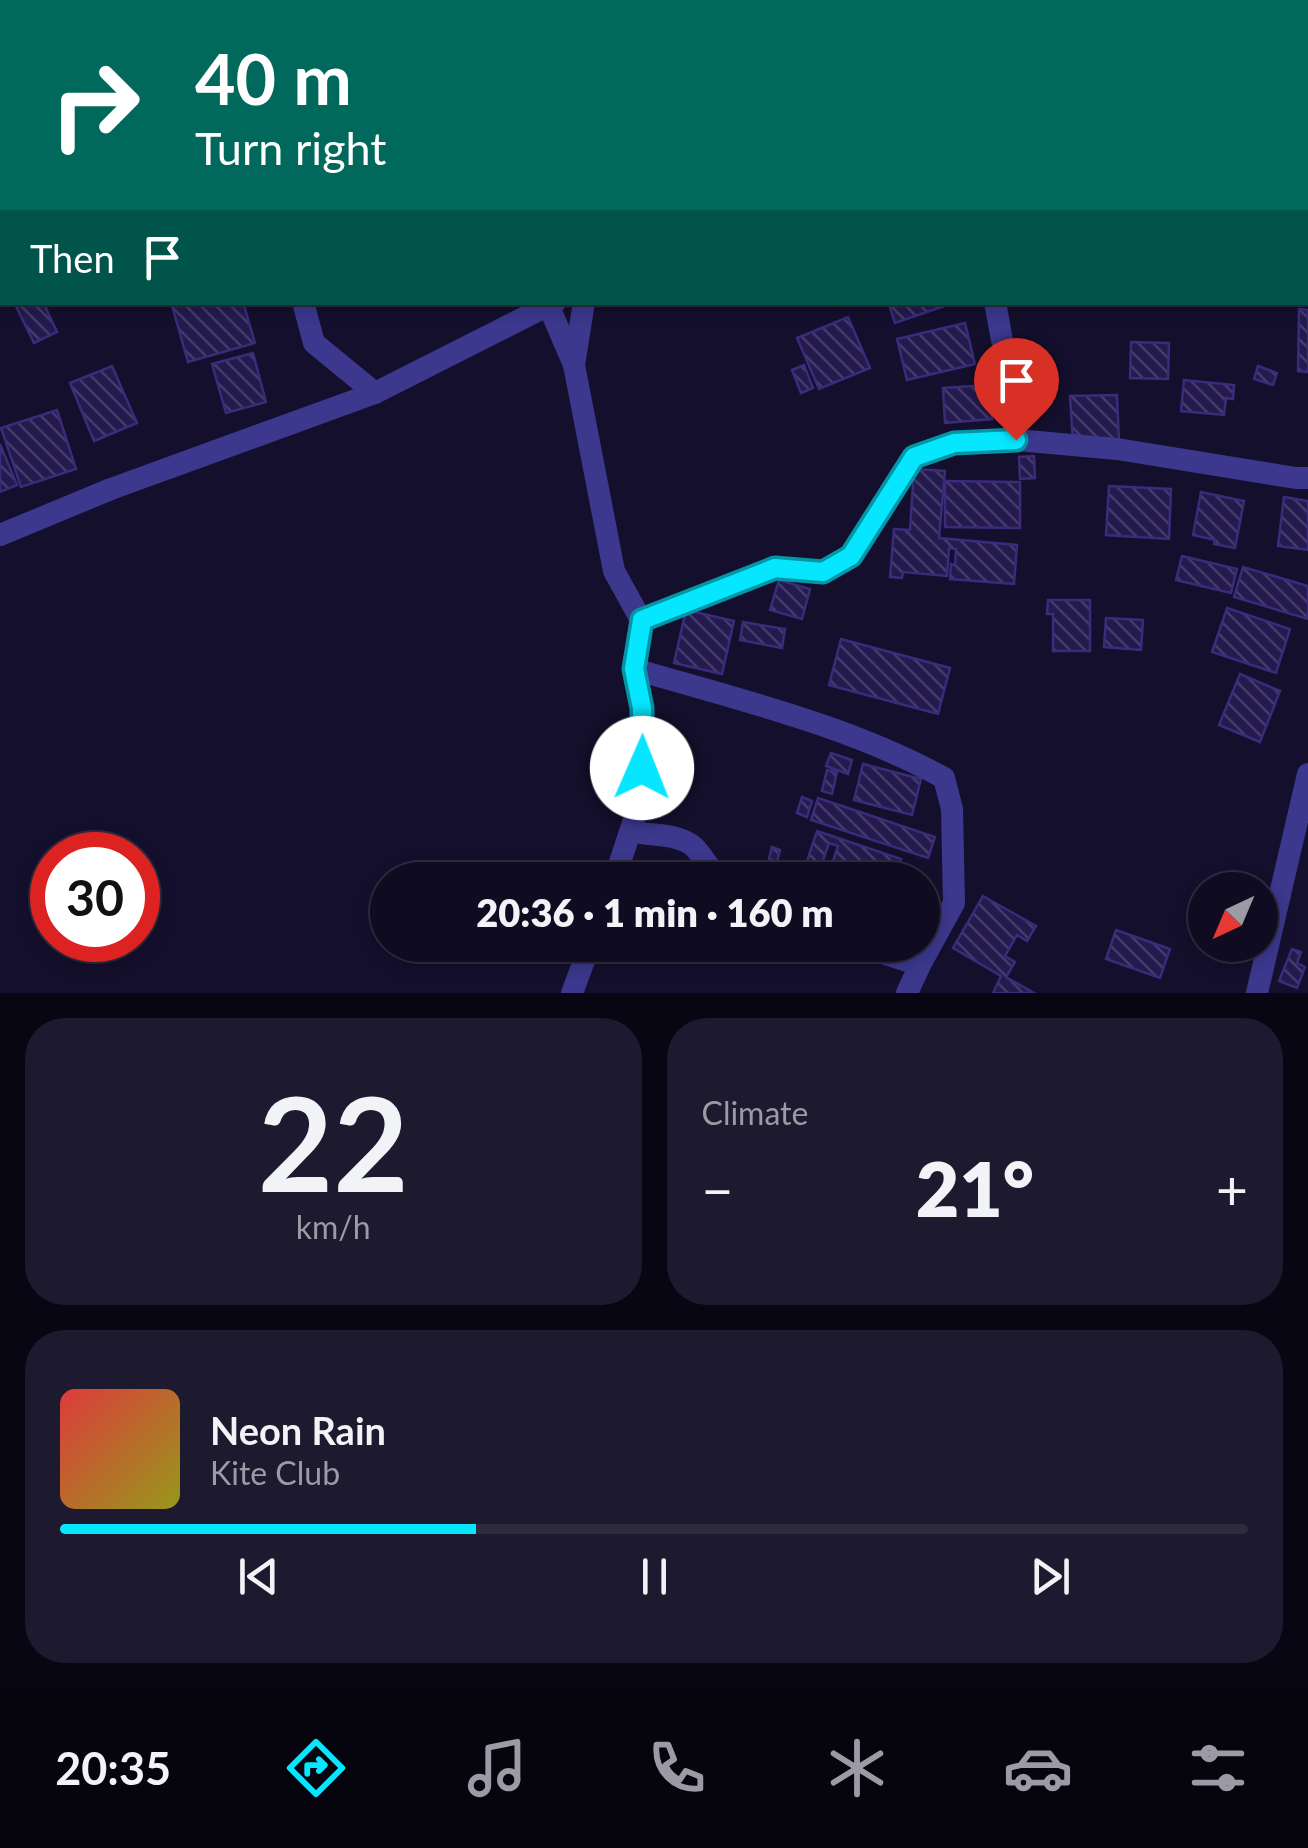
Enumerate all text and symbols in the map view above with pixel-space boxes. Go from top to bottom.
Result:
text: 40 m [195,36,352,120]
icon: right [30,40,160,170]
text: Turn right [195,121,386,175]
icon: arrive [135,230,190,285]
text: Then [30,235,115,281]
pin [974,338,1059,441]
icon: arrive [989,353,1044,408]
position arrow [590,716,694,820]
speed limit sign: 30 [30,832,160,962]
north arrow [1188,872,1278,962]
map controls [1188,872,1278,962]
text: 20:36 · 1 min · 160 m [476,889,834,935]
text: 22 [258,1064,409,1220]
text: Climate [702,1093,808,1132]
text: 21° [916,1143,1034,1233]
text: − [702,1156,733,1222]
text: + [1216,1156,1248,1222]
text: km/h [296,1207,371,1246]
text: Neon Rain [210,1407,386,1453]
text: Kite Club [210,1453,340,1492]
icon: previous [231,1549,286,1604]
icon: pause [627,1549,682,1604]
icon: next [1023,1549,1078,1604]
icon: directions [281,1733,351,1803]
icon: music [462,1733,532,1803]
icon: phone [642,1733,712,1803]
icon: climate [822,1733,892,1803]
icon: car [1003,1733,1073,1803]
icon: filters [1183,1733,1253,1803]
text: 20:35 [55,1741,171,1795]

